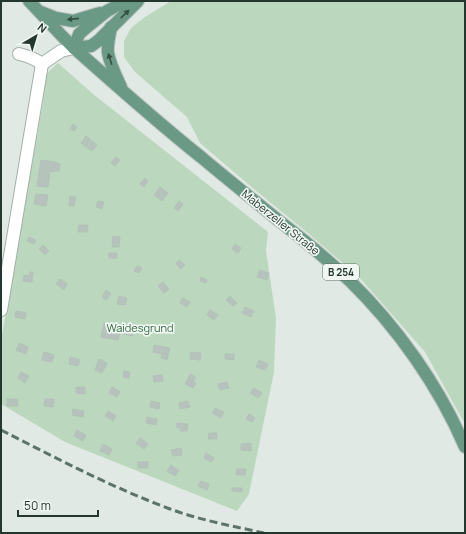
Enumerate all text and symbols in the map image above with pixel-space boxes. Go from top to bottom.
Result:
one-way arrow [120,9,130,19]
north arrow [16,16,56,56]
one-way arrow [67,16,79,23]
text: N [35,19,50,36]
one-way arrow [107,53,113,65]
street label: Maberzeller Straße [239,186,323,258]
road number: B 254 [323,264,359,280]
park label: Waidesgrund [106,320,174,335]
scale bar [18,492,98,518]
text: 50 m [24,497,51,514]

